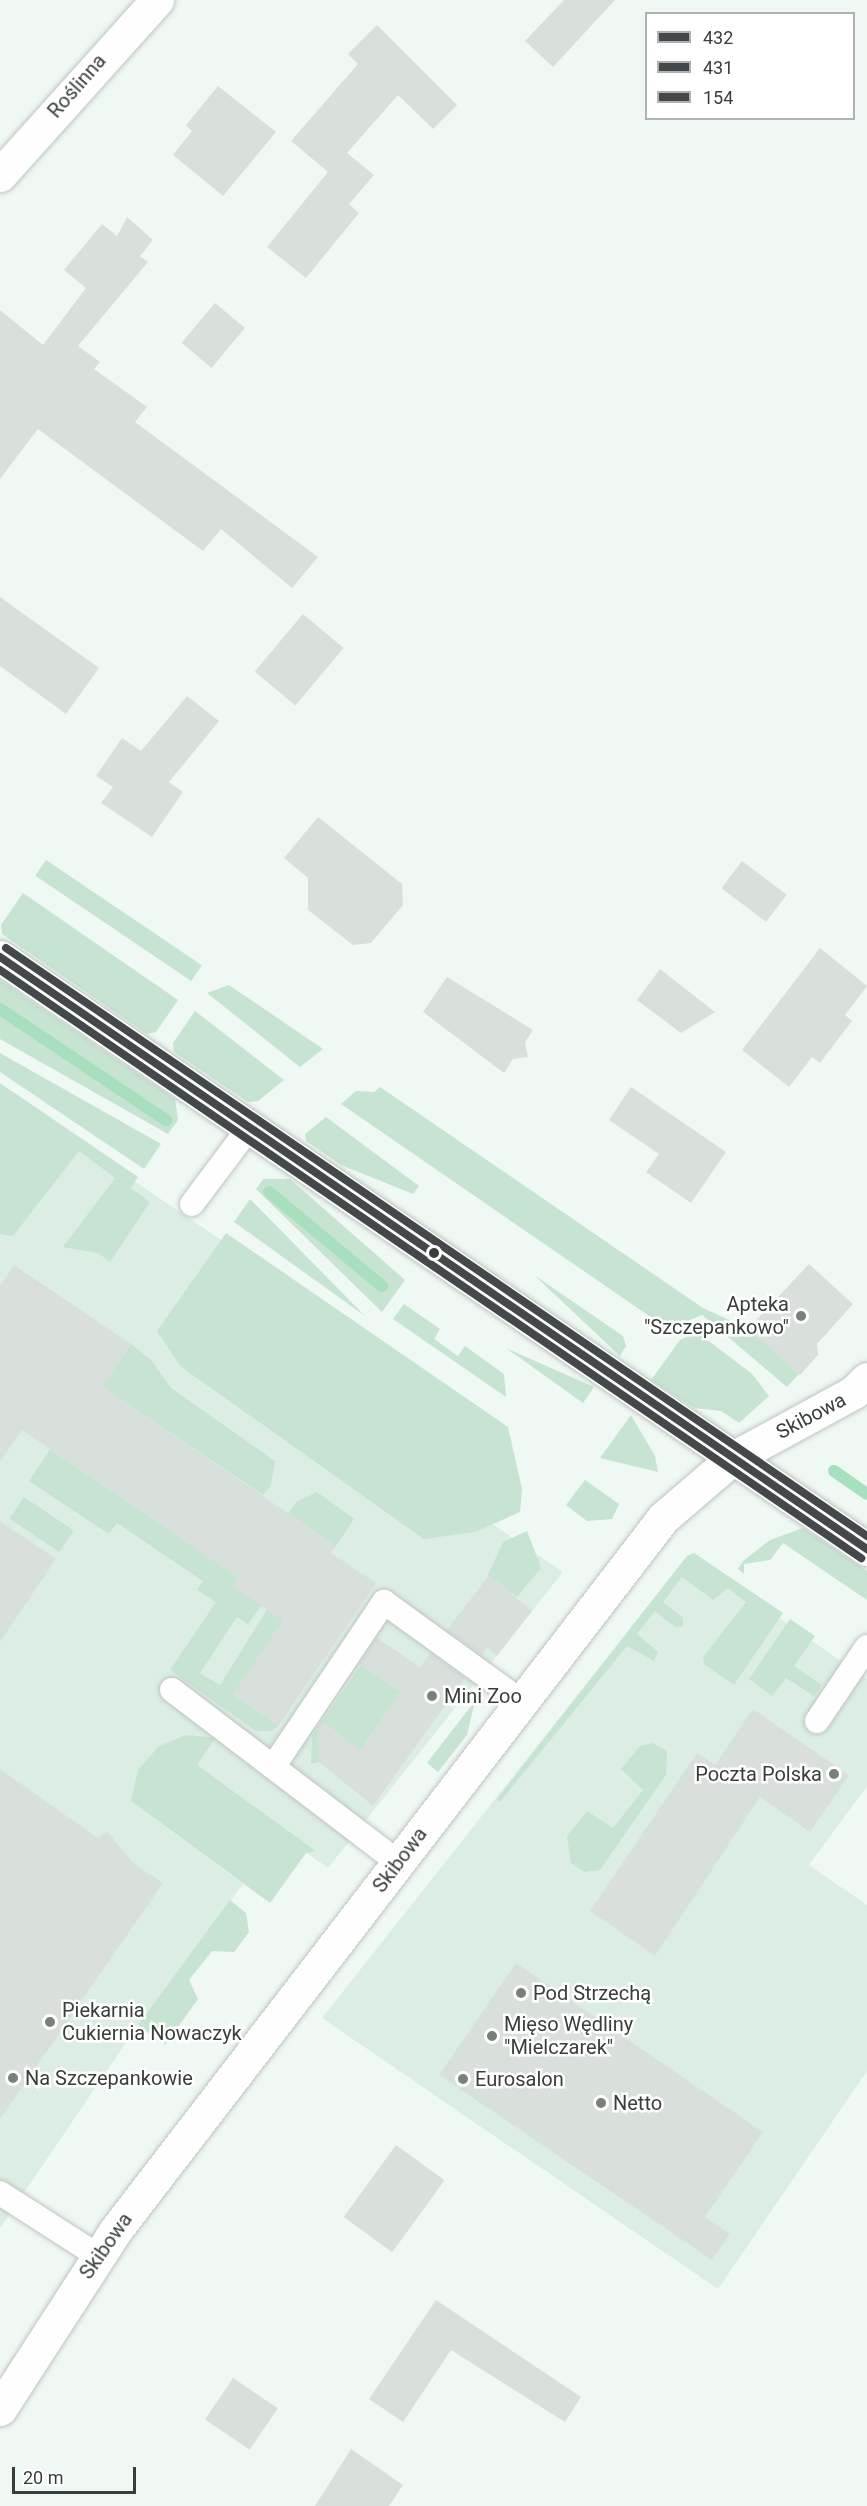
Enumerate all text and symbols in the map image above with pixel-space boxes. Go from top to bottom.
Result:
legend [645,12,855,120]
text: 432 [703,27,733,48]
street label: Roślinna [43,49,111,123]
text: 431 [703,57,733,78]
text: 154 [703,87,733,108]
unlabelled marker [428,1247,440,1259]
place label: Apteka "Szczepankowo" [644,1292,789,1339]
marker: Apteka "Szczepankowo" [794,1309,808,1323]
street label: Skibowa [772,1388,850,1444]
place label: Mini Zoo [444,1684,522,1708]
marker: Mini Zoo [425,1689,439,1703]
place label: Poczta Polska [695,1762,822,1786]
marker: Poczta Polska [827,1767,841,1781]
street label: Skibowa [368,1823,432,1897]
place label: Pod Strzechą [533,1981,651,2005]
marker: Pod Strzechą [514,1986,528,2000]
place label: Piekarnia Cukiernia Nowaczyk [62,1998,242,2045]
place label: Mięso Wędliny "Mielczarek" [504,2012,633,2059]
marker: Piekarnia Cukiernia Nowaczyk [43,2015,57,2029]
marker: Mięso Wędliny "Mielczarek" [485,2029,499,2043]
place label: Na Szczepankowie [25,2066,193,2090]
place label: Eurosalon [475,2067,564,2091]
marker: Na Szczepankowie [6,2071,20,2085]
marker: Eurosalon [456,2072,470,2086]
place label: Netto [613,2091,662,2115]
marker: Netto [594,2096,608,2110]
street label: Skibowa [75,2208,137,2284]
scale bar [15,2455,140,2493]
text: 20 m [23,2467,63,2488]

